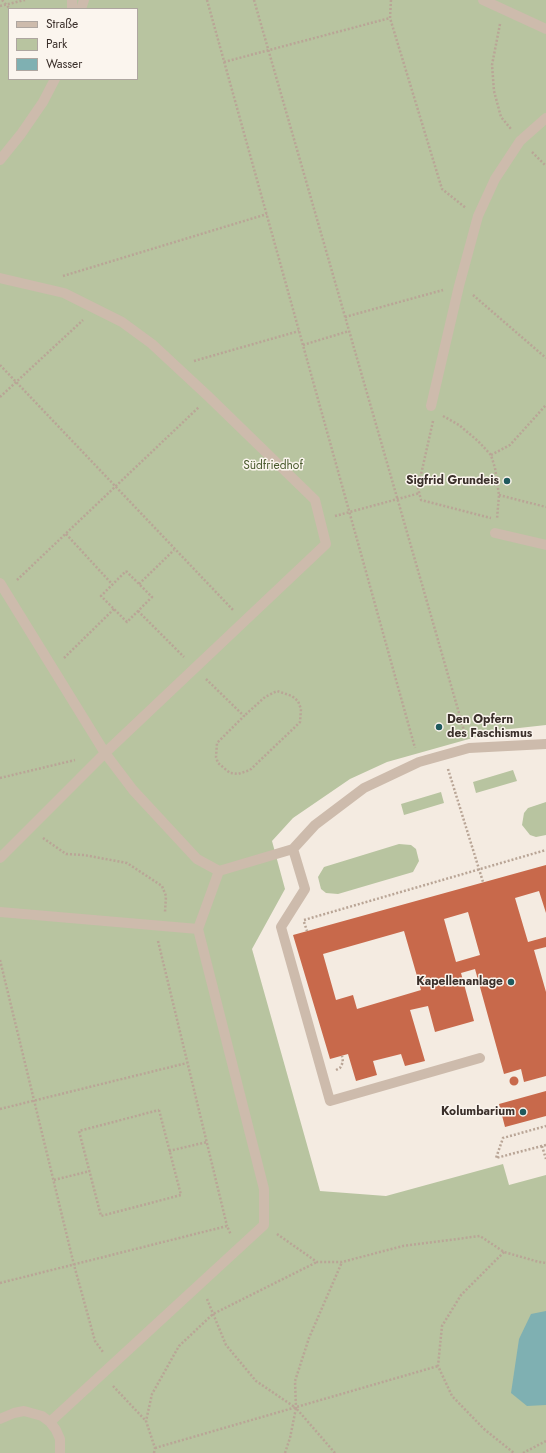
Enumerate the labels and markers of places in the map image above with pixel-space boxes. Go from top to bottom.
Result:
place label: Sigfrid Grundeis [406,474,499,488]
marker: Sigfrid Grundeis [502,476,512,486]
place label: Den Opfern des Faschismus [447,713,532,741]
marker: Den Opfern des Faschismus [434,722,444,732]
place label: Kapellenanlage [416,975,503,989]
marker: Kapellenanlage [506,977,516,987]
place label: Kolumbarium [441,1105,515,1119]
marker: Kolumbarium [518,1107,528,1117]

